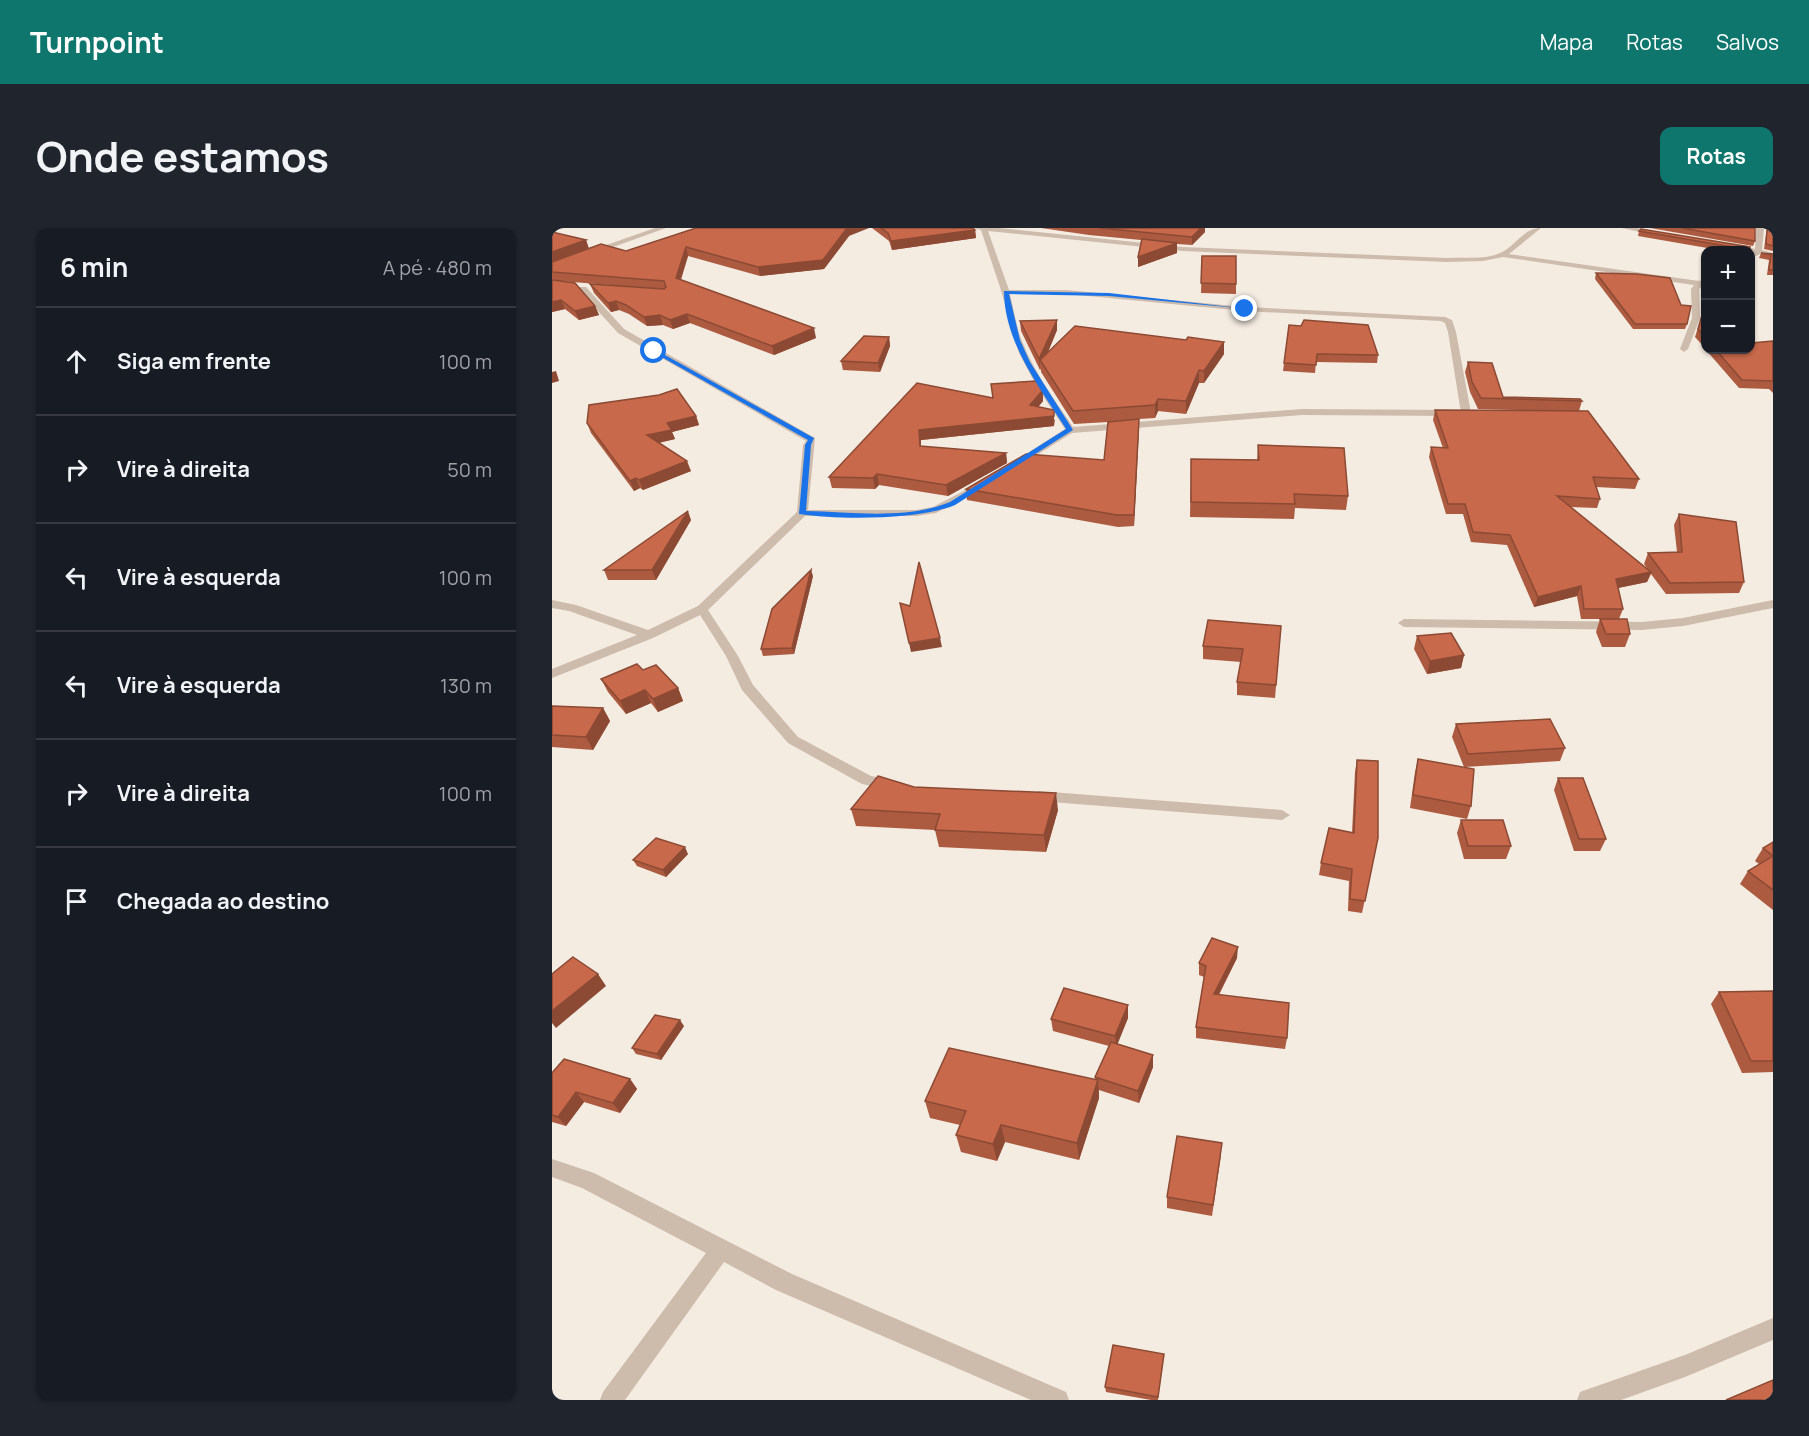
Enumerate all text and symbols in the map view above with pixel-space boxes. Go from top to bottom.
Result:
text: Turnpoint [30,23,164,61]
text: Mapa [1540,28,1593,56]
text: Rotas [1626,28,1683,56]
text: Salvos [1716,28,1779,56]
text: Onde estamos [36,127,329,185]
button: Rotas [1660,127,1773,185]
map controls [1701,246,1755,354]
button: + [1701,246,1755,300]
text: 6 min [60,249,128,285]
text: A pé · 480 m [383,254,492,281]
route end [1231,295,1257,321]
button: − [1701,300,1755,354]
route start [640,337,666,363]
icon: ahead [60,345,93,378]
text: Siga em frente [117,346,271,376]
text: 100 m [439,348,492,375]
icon: right [60,453,93,486]
text: Vire à direita [117,454,250,484]
text: 50 m [447,456,492,483]
icon: left [60,561,93,594]
text: Vire à esquerda [117,562,281,592]
text: 100 m [439,564,492,591]
icon: left [60,669,93,702]
text: Vire à esquerda [117,670,281,700]
text: 130 m [440,672,492,699]
icon: right [60,777,93,810]
text: Vire à direita [117,778,250,808]
text: 100 m [439,780,492,807]
icon: arrive [60,885,93,918]
text: Chegada ao destino [117,886,329,916]

